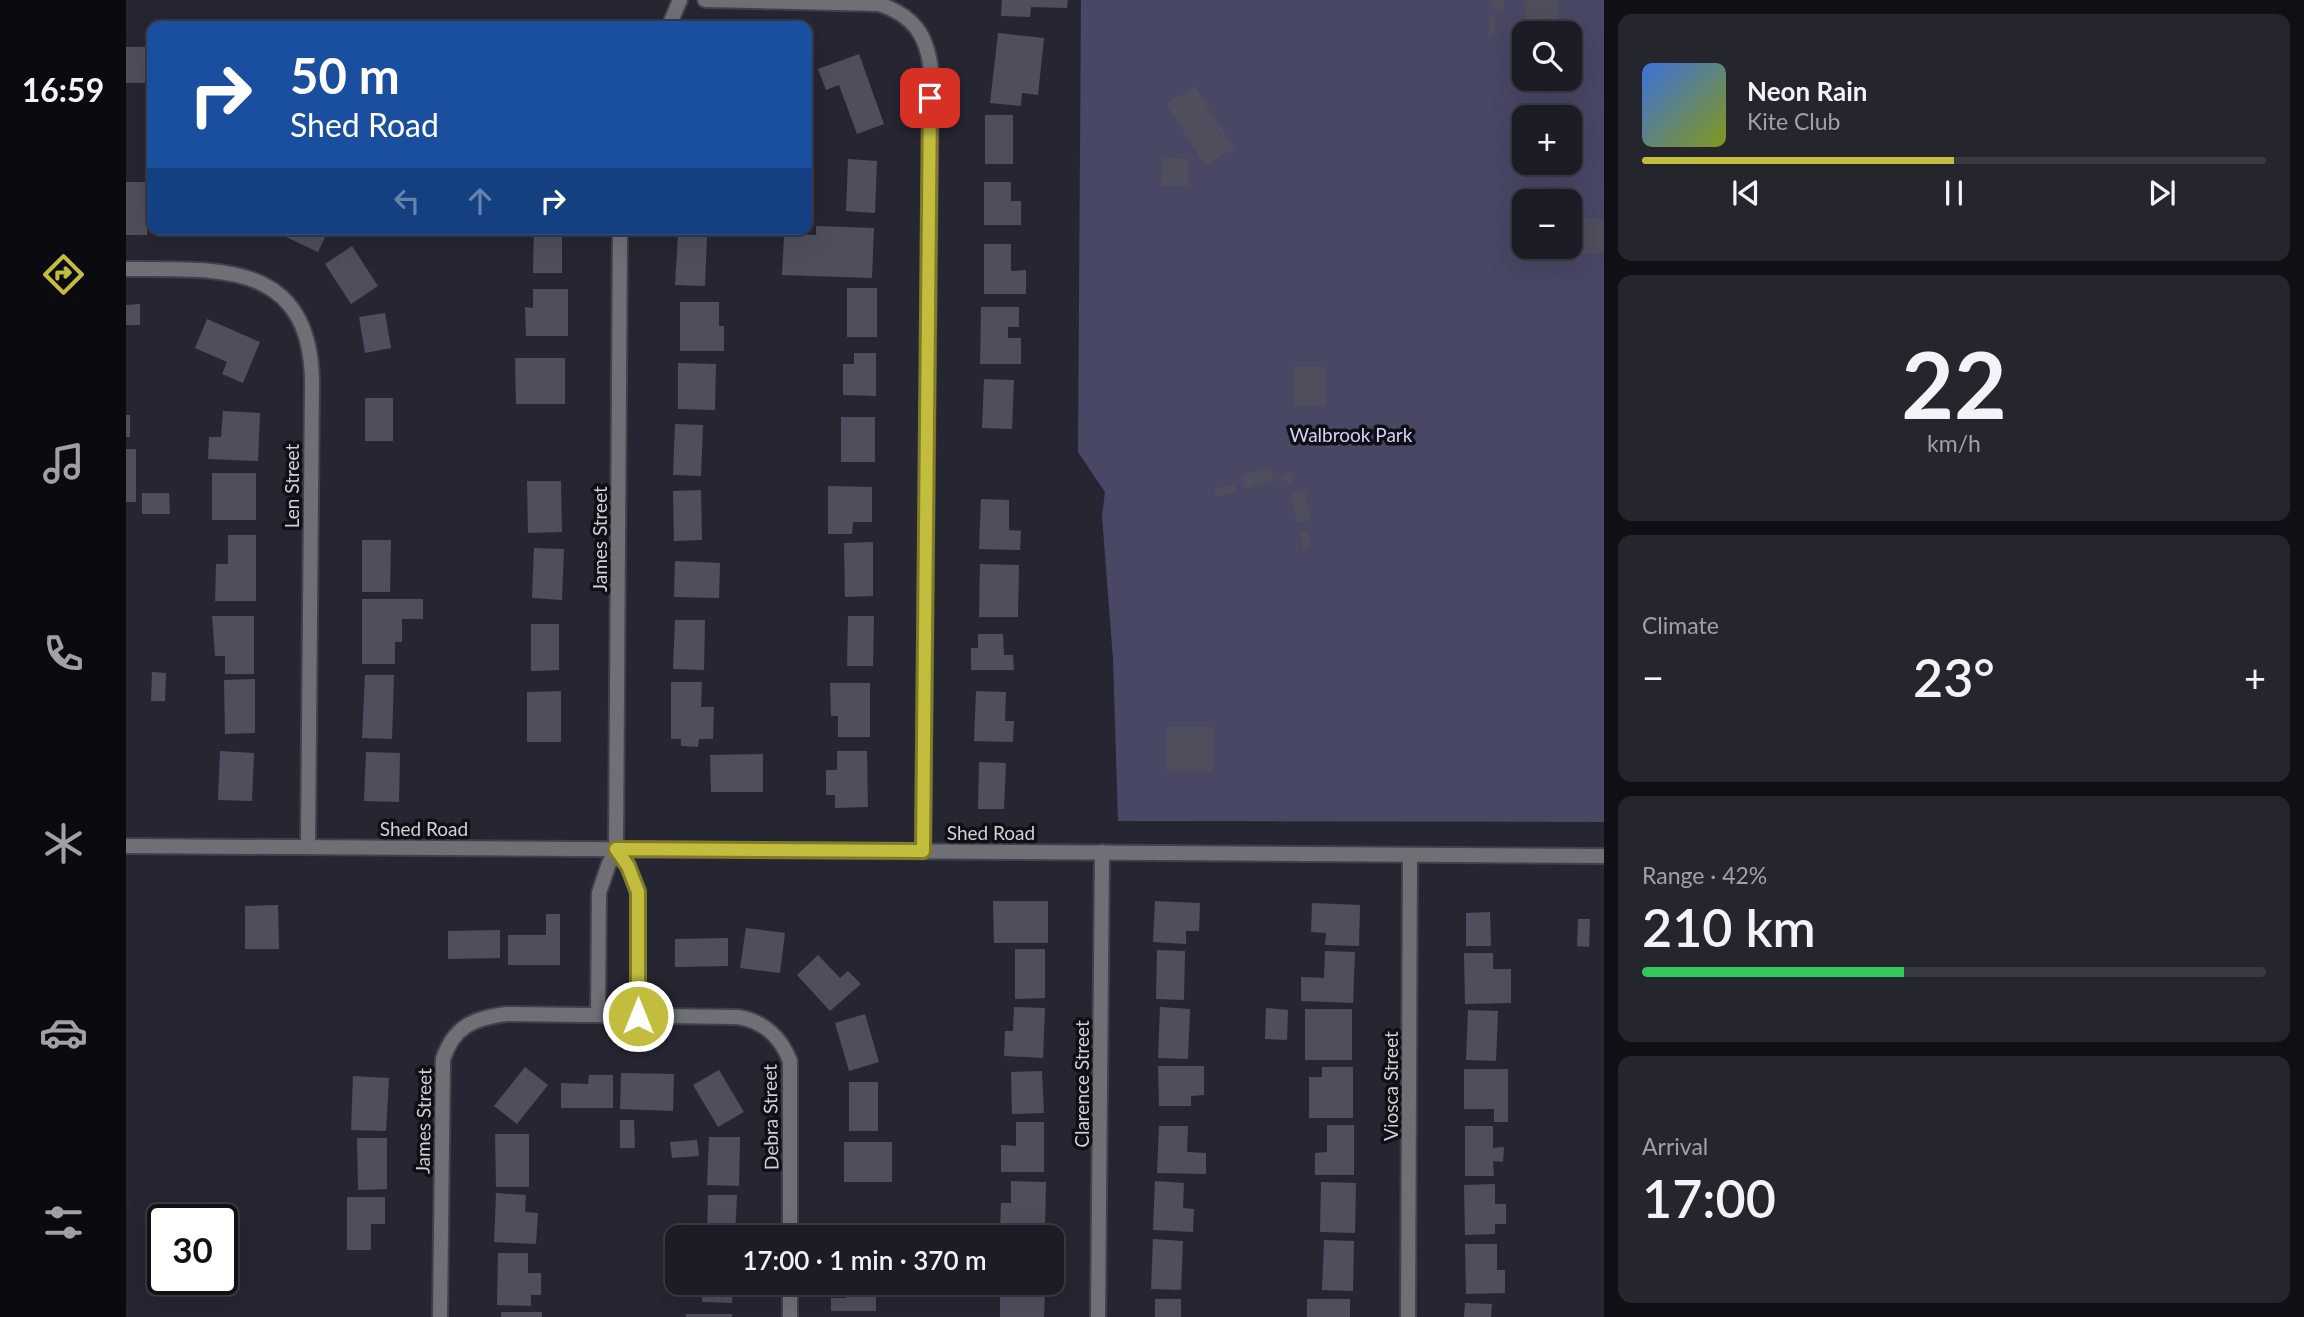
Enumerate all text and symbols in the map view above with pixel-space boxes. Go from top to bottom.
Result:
map controls [1512,21,1582,259]
button: search [1512,21,1582,91]
text: 50 m [290,46,400,104]
icon: right [175,49,266,140]
pin [900,68,960,128]
text: 16:59 [22,70,104,109]
text: Neon Rain [1747,75,1867,107]
icon: arrive [911,79,949,117]
text: Shed Road [290,105,439,144]
button: + [1512,105,1582,175]
text: Kite Club [1747,107,1840,135]
icon: previous [1727,174,1765,212]
icon: pause [1935,174,1973,212]
icon: next [2143,174,2181,212]
icon: left [388,182,426,220]
icon: ahead [461,182,499,220]
icon: right [534,182,572,220]
button: − [1512,189,1582,259]
icon: directions [39,250,88,299]
text: 22 [1901,329,2007,438]
park label: Walbrook Park [1290,423,1413,446]
text: km/h [1927,429,1981,457]
icon: music [39,439,88,488]
street label: Len Street [280,444,303,528]
street label: James Street [588,486,611,592]
text: Climate [1642,611,1719,639]
icon: phone [39,629,88,678]
text: 23° [1913,646,1995,708]
text: − [1642,654,1664,700]
text: + [2244,654,2266,700]
street label: Shed Road [380,817,468,840]
icon: climate [39,819,88,868]
street label: Shed Road [947,821,1035,844]
text: Range · 42% [1642,861,1767,889]
text: 210 km [1642,896,1816,958]
position arrow [601,979,675,1053]
icon: car [39,1008,88,1057]
street label: Clarence Street [1070,1020,1093,1148]
street label: Viosca Street [1379,1031,1402,1141]
street label: Debra Street [758,1064,782,1170]
street label: James Street [411,1068,435,1174]
text: Arrival [1642,1132,1708,1160]
text: 17:00 [1642,1167,1776,1229]
icon: filters [39,1198,88,1247]
speed limit sign: 30 [147,1204,238,1295]
text: 17:00 · 1 min · 370 m [742,1244,987,1276]

